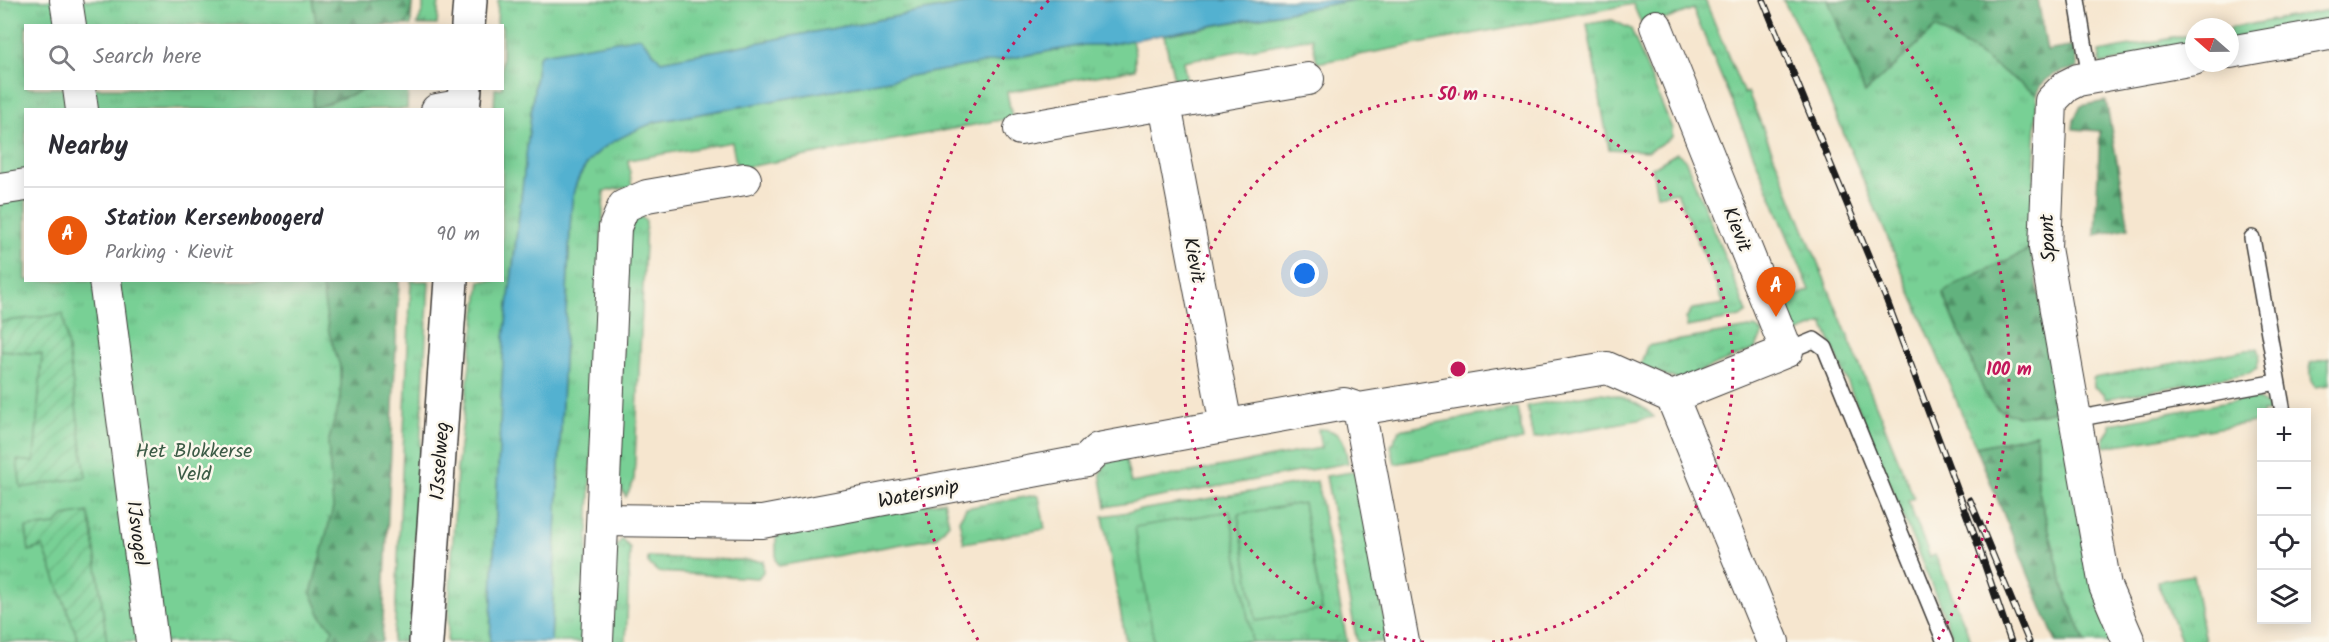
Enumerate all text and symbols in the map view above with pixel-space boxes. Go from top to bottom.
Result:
north arrow [2185,18,2239,72]
search box [24,24,504,90]
text: Search here [93,40,201,75]
icon: search [45,41,78,74]
text: 50 m [1437,81,1478,110]
text: Nearby [48,126,128,168]
text: Station Kersenboogerd [105,202,323,237]
street label: Kievit [1713,202,1760,258]
street label: Spant [2032,213,2066,263]
text: A [61,219,74,251]
text: 90 m [436,219,480,251]
street label: Kievit [1173,234,1213,287]
text: Parking · Kievit [105,237,233,269]
your location [1290,259,1319,288]
pin: A [1756,268,1796,317]
text: 100 m [1986,356,2032,385]
centre of rings [1448,359,1468,379]
map controls [2257,408,2311,624]
button: + [2257,408,2311,462]
street label: IJsselweg [422,421,460,501]
park label: Het Blokkerse Veld [136,436,252,491]
button: − [2257,462,2311,516]
street label: Watersnip [875,471,962,518]
street label: IJsvogel [116,499,156,568]
button: locate [2257,516,2311,570]
button: layers [2257,570,2311,624]

